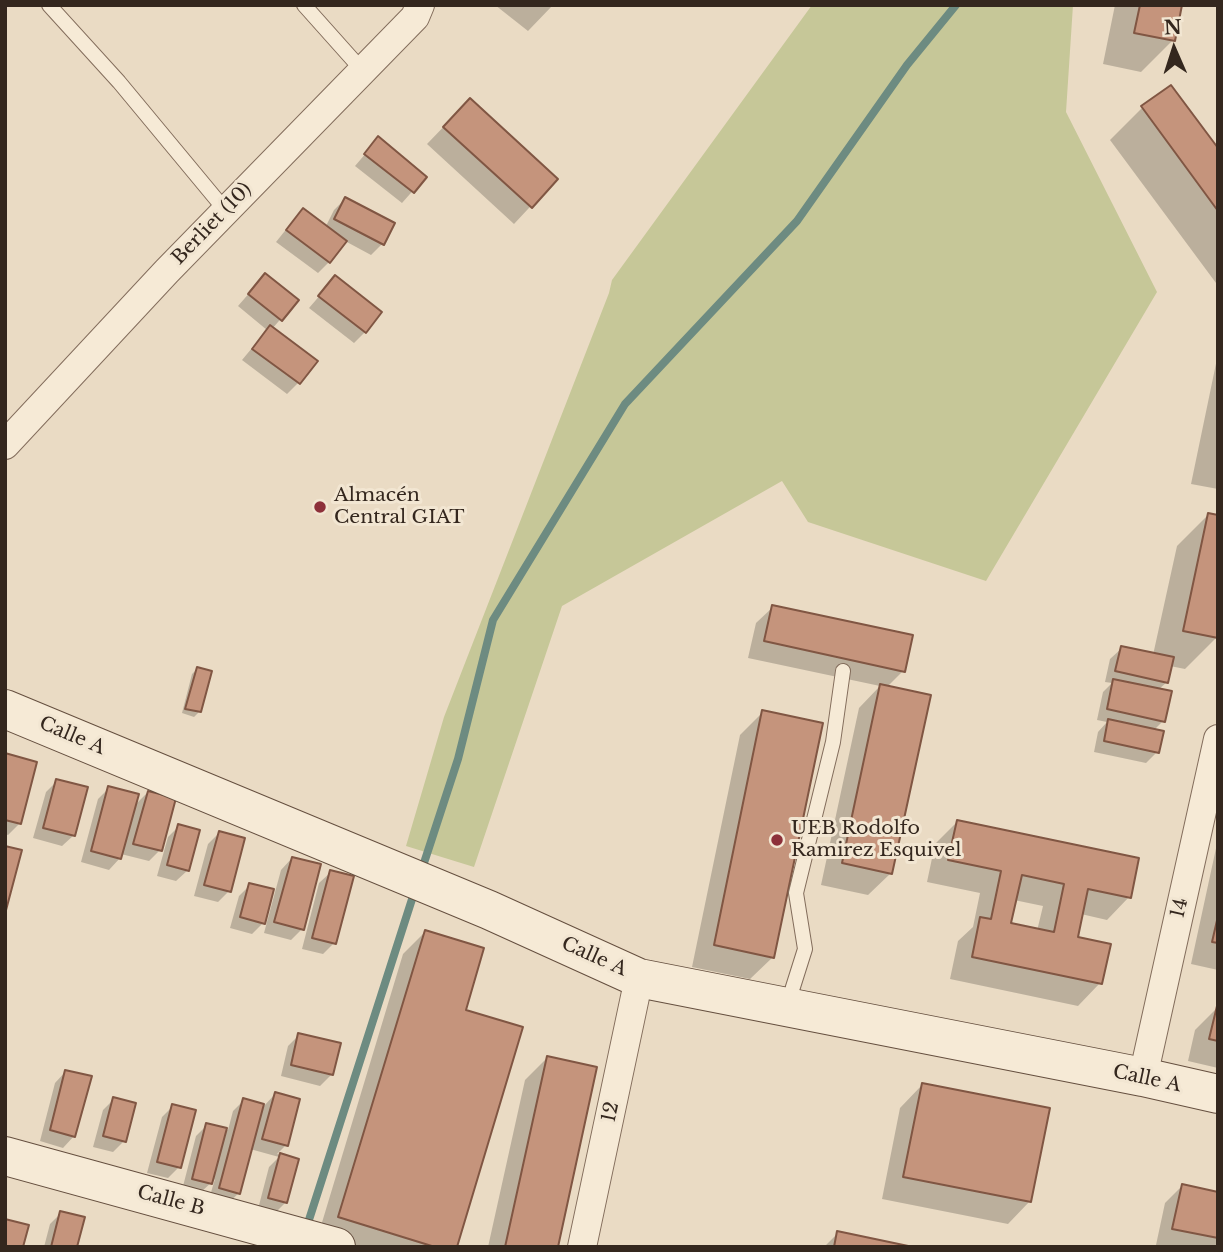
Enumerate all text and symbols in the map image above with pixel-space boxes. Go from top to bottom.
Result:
north arrow [1139,14,1209,84]
text: N [1163,16,1182,39]
street label: Berliet (10) [167,178,257,270]
place label: Almacén Central GIAT [334,485,465,529]
marker: Almacén Central GIAT [312,499,328,515]
street label: Calle A [36,712,108,760]
place label: UEB Rodolfo Ramirez Esquivel [791,818,961,862]
marker: UEB Rodolfo Ramirez Esquivel [769,832,785,848]
street label: 14 [1167,896,1193,920]
street label: Calle A [558,933,630,981]
street label: Calle A [1111,1061,1183,1097]
street label: 12 [598,1100,624,1124]
street label: Calle B [135,1181,207,1221]

